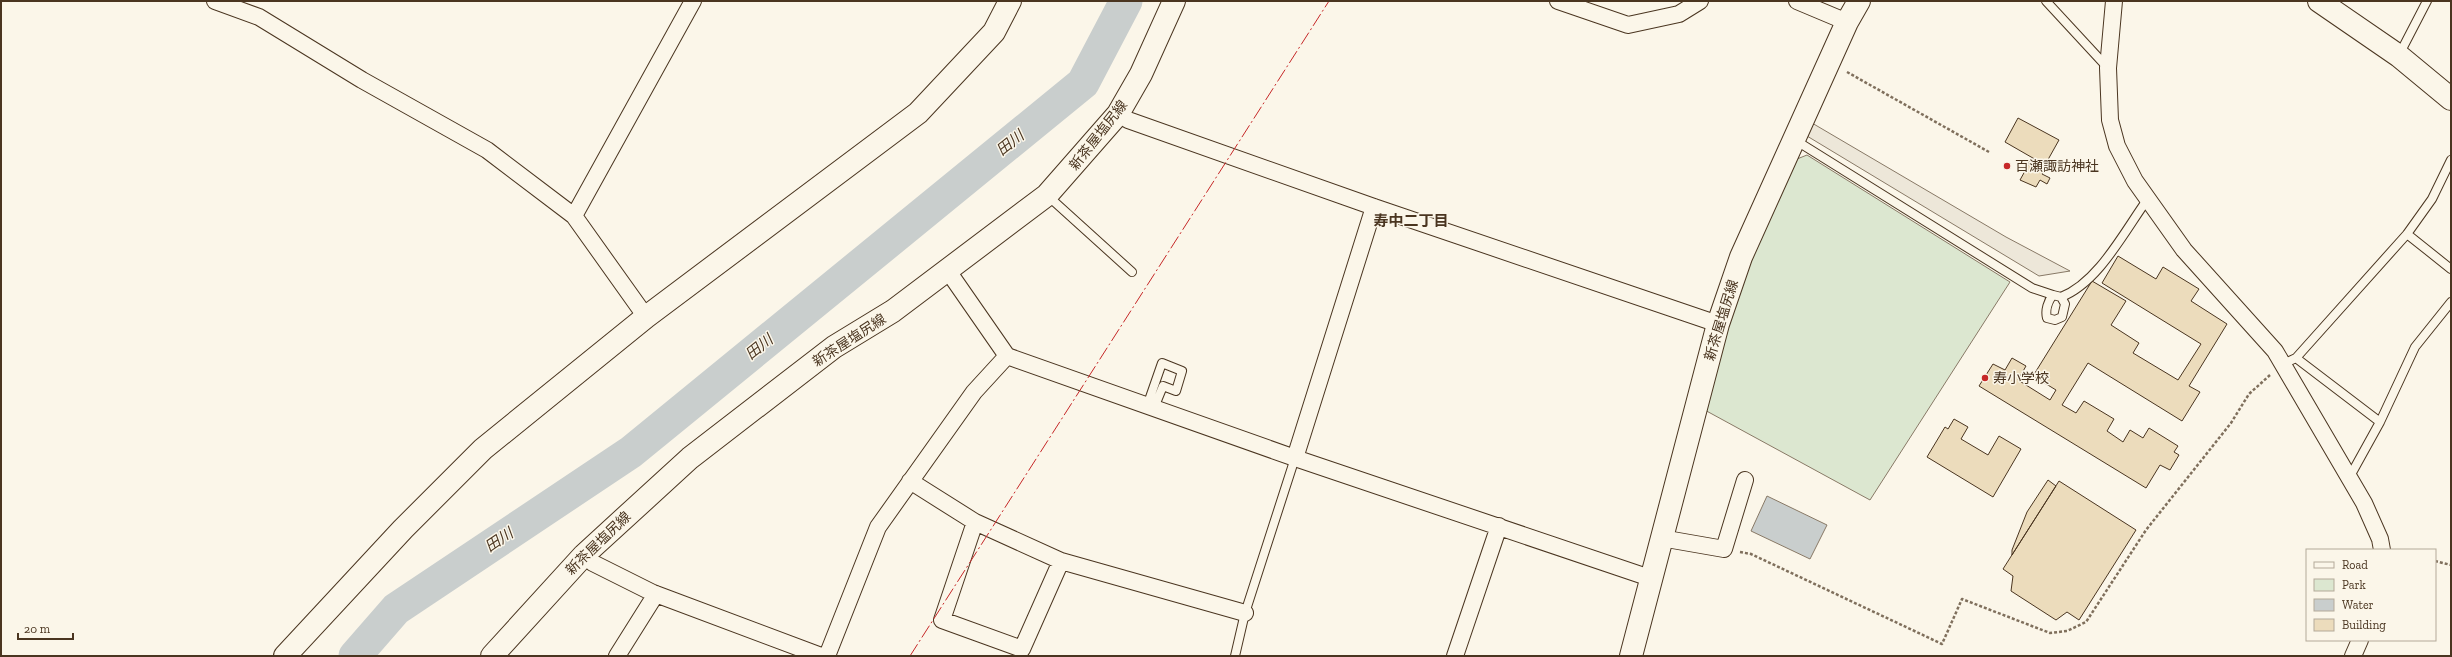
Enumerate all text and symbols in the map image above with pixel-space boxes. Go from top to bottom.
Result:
street label: 新茶屋塩尻線 [1066,97,1131,174]
water label: 田川 [993,125,1029,159]
place label: 百瀬諏訪神社 [2015,158,2099,175]
marker: 百瀬諏訪神社 [2002,161,2012,171]
district label: 寿中二丁目 [1373,212,1449,230]
street label: 新茶屋塩尻線 [1701,277,1742,363]
street label: 新茶屋塩尻線 [809,310,889,370]
water label: 田川 [742,329,778,363]
place label: 寿小学校 [1993,370,2049,387]
marker: 寿小学校 [1980,373,1990,383]
street label: 新茶屋塩尻線 [562,508,634,579]
water label: 田川 [482,523,518,556]
legend [2306,549,2436,641]
text: Road [2342,558,2368,572]
text: Park [2342,578,2367,592]
text: Water [2342,598,2374,612]
scale bar [18,615,73,641]
text: Building [2342,618,2386,632]
text: 20 m [24,622,51,636]

